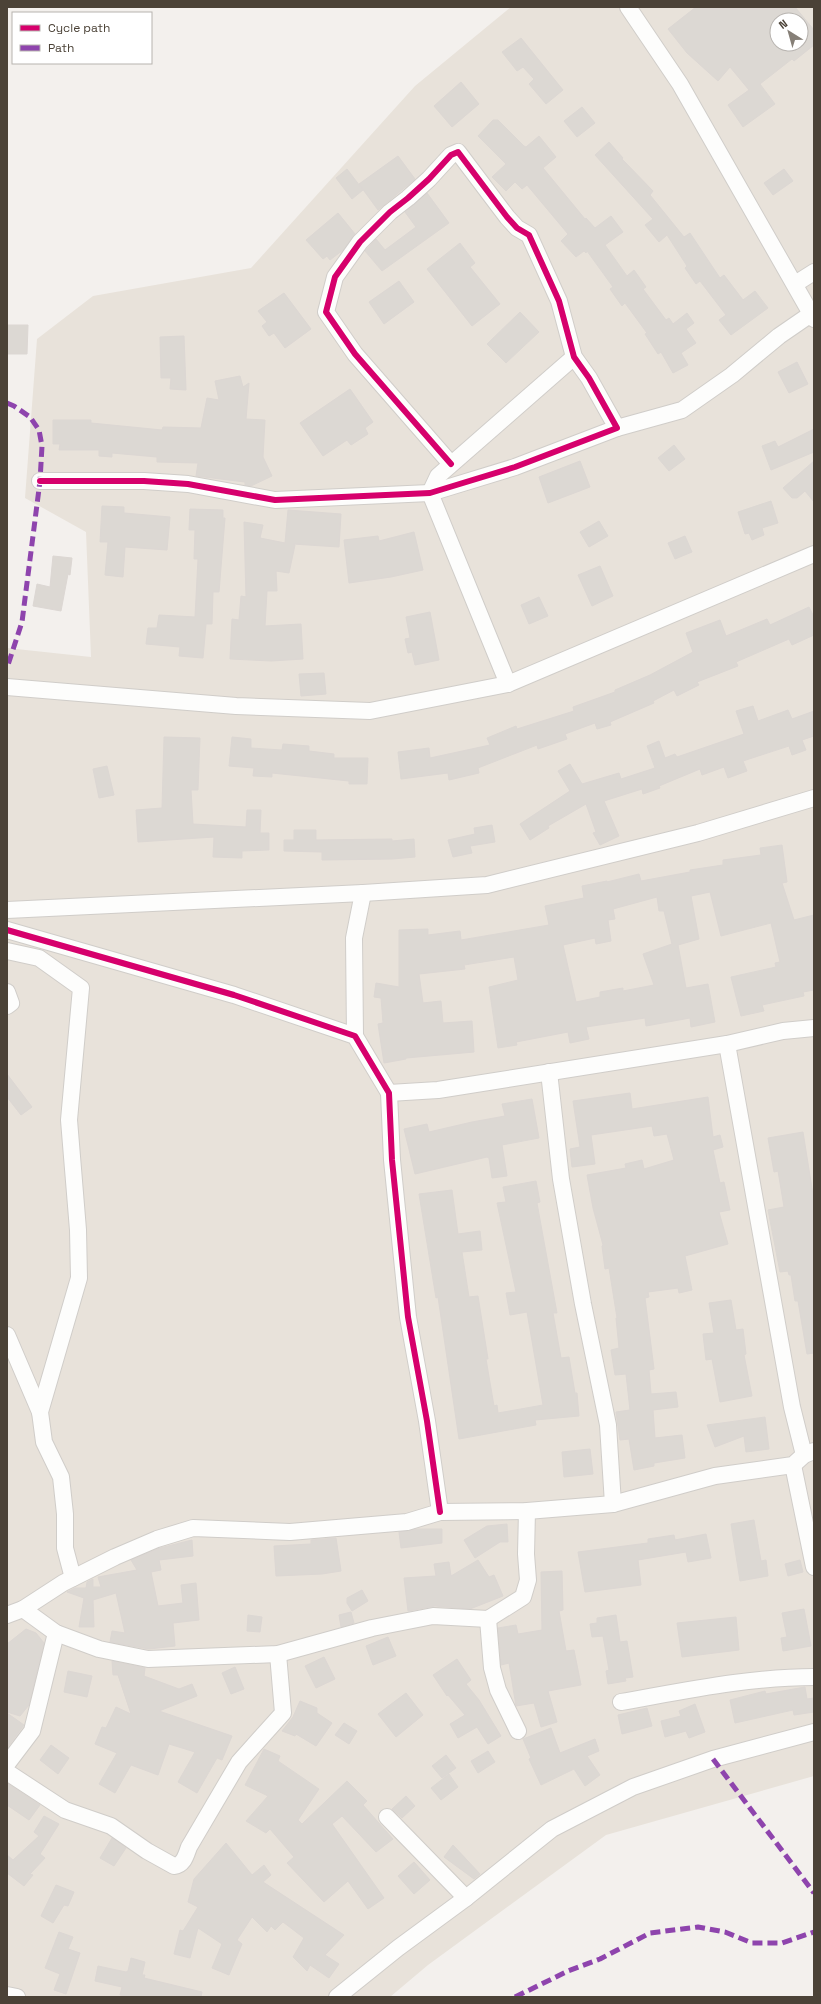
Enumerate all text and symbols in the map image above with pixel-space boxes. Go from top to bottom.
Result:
legend [12,12,152,64]
north arrow [769,12,809,52]
text: N [776,16,790,32]
text: Cycle path [48,20,110,36]
text: Path [48,40,74,56]

